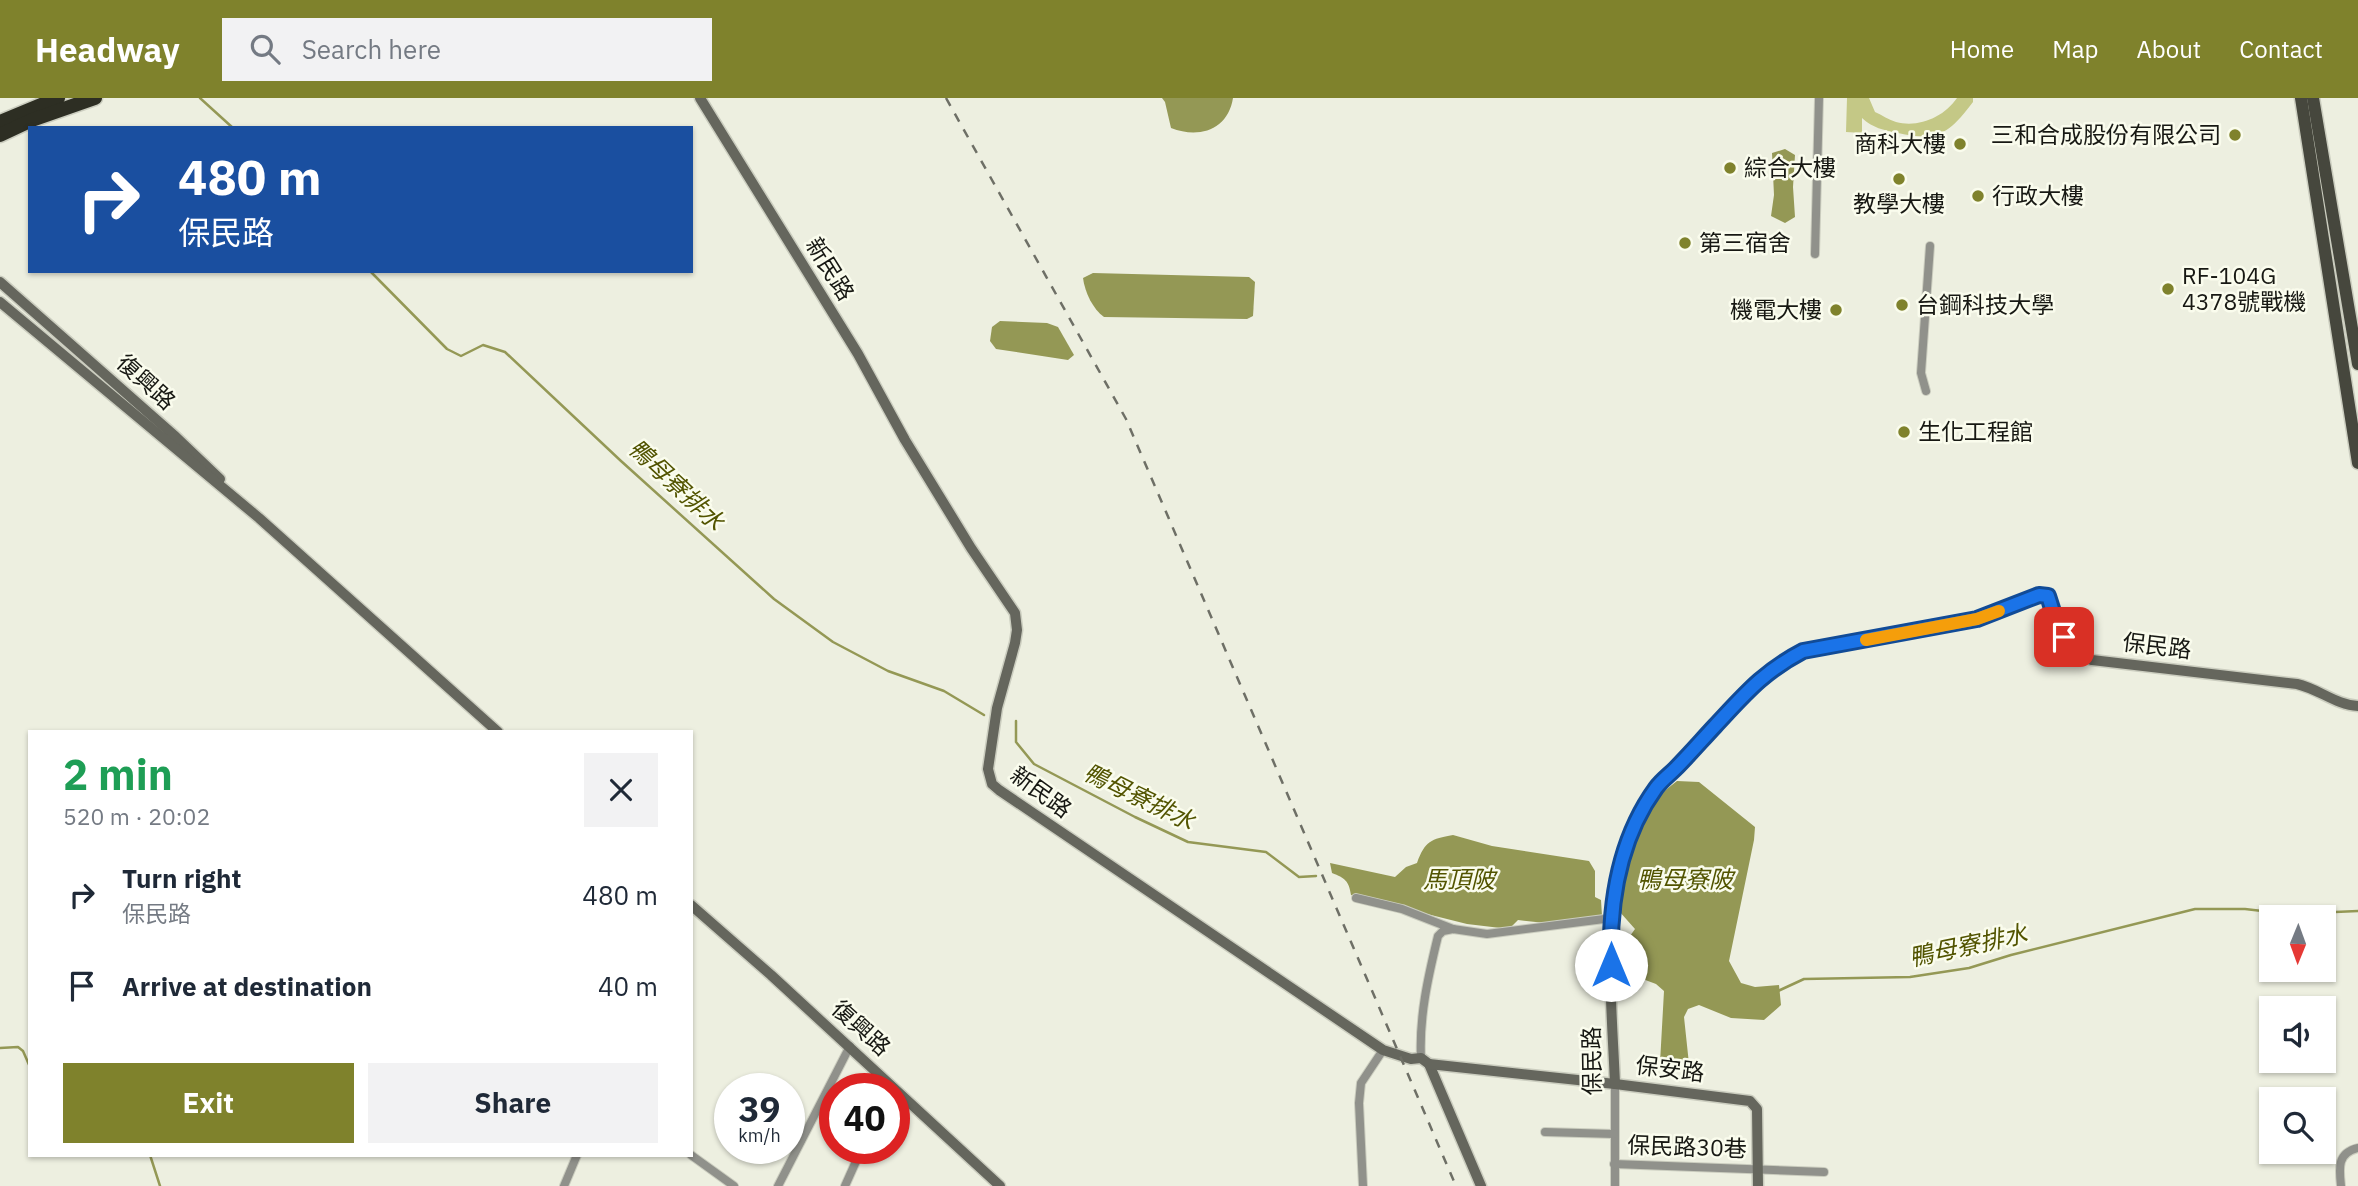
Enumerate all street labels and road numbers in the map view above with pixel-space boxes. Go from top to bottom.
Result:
street label: 新民路 [800,231,862,306]
street label: 復興路 [111,347,182,415]
street label: 保民路 [2121,626,2193,664]
street label: 新民路 [1005,759,1078,824]
street label: 復興路 [826,993,897,1061]
street label: 保民路 [1575,1026,1607,1096]
street label: 保安路 [1634,1049,1706,1087]
street label: 保民路30巷 [1627,1129,1747,1163]

